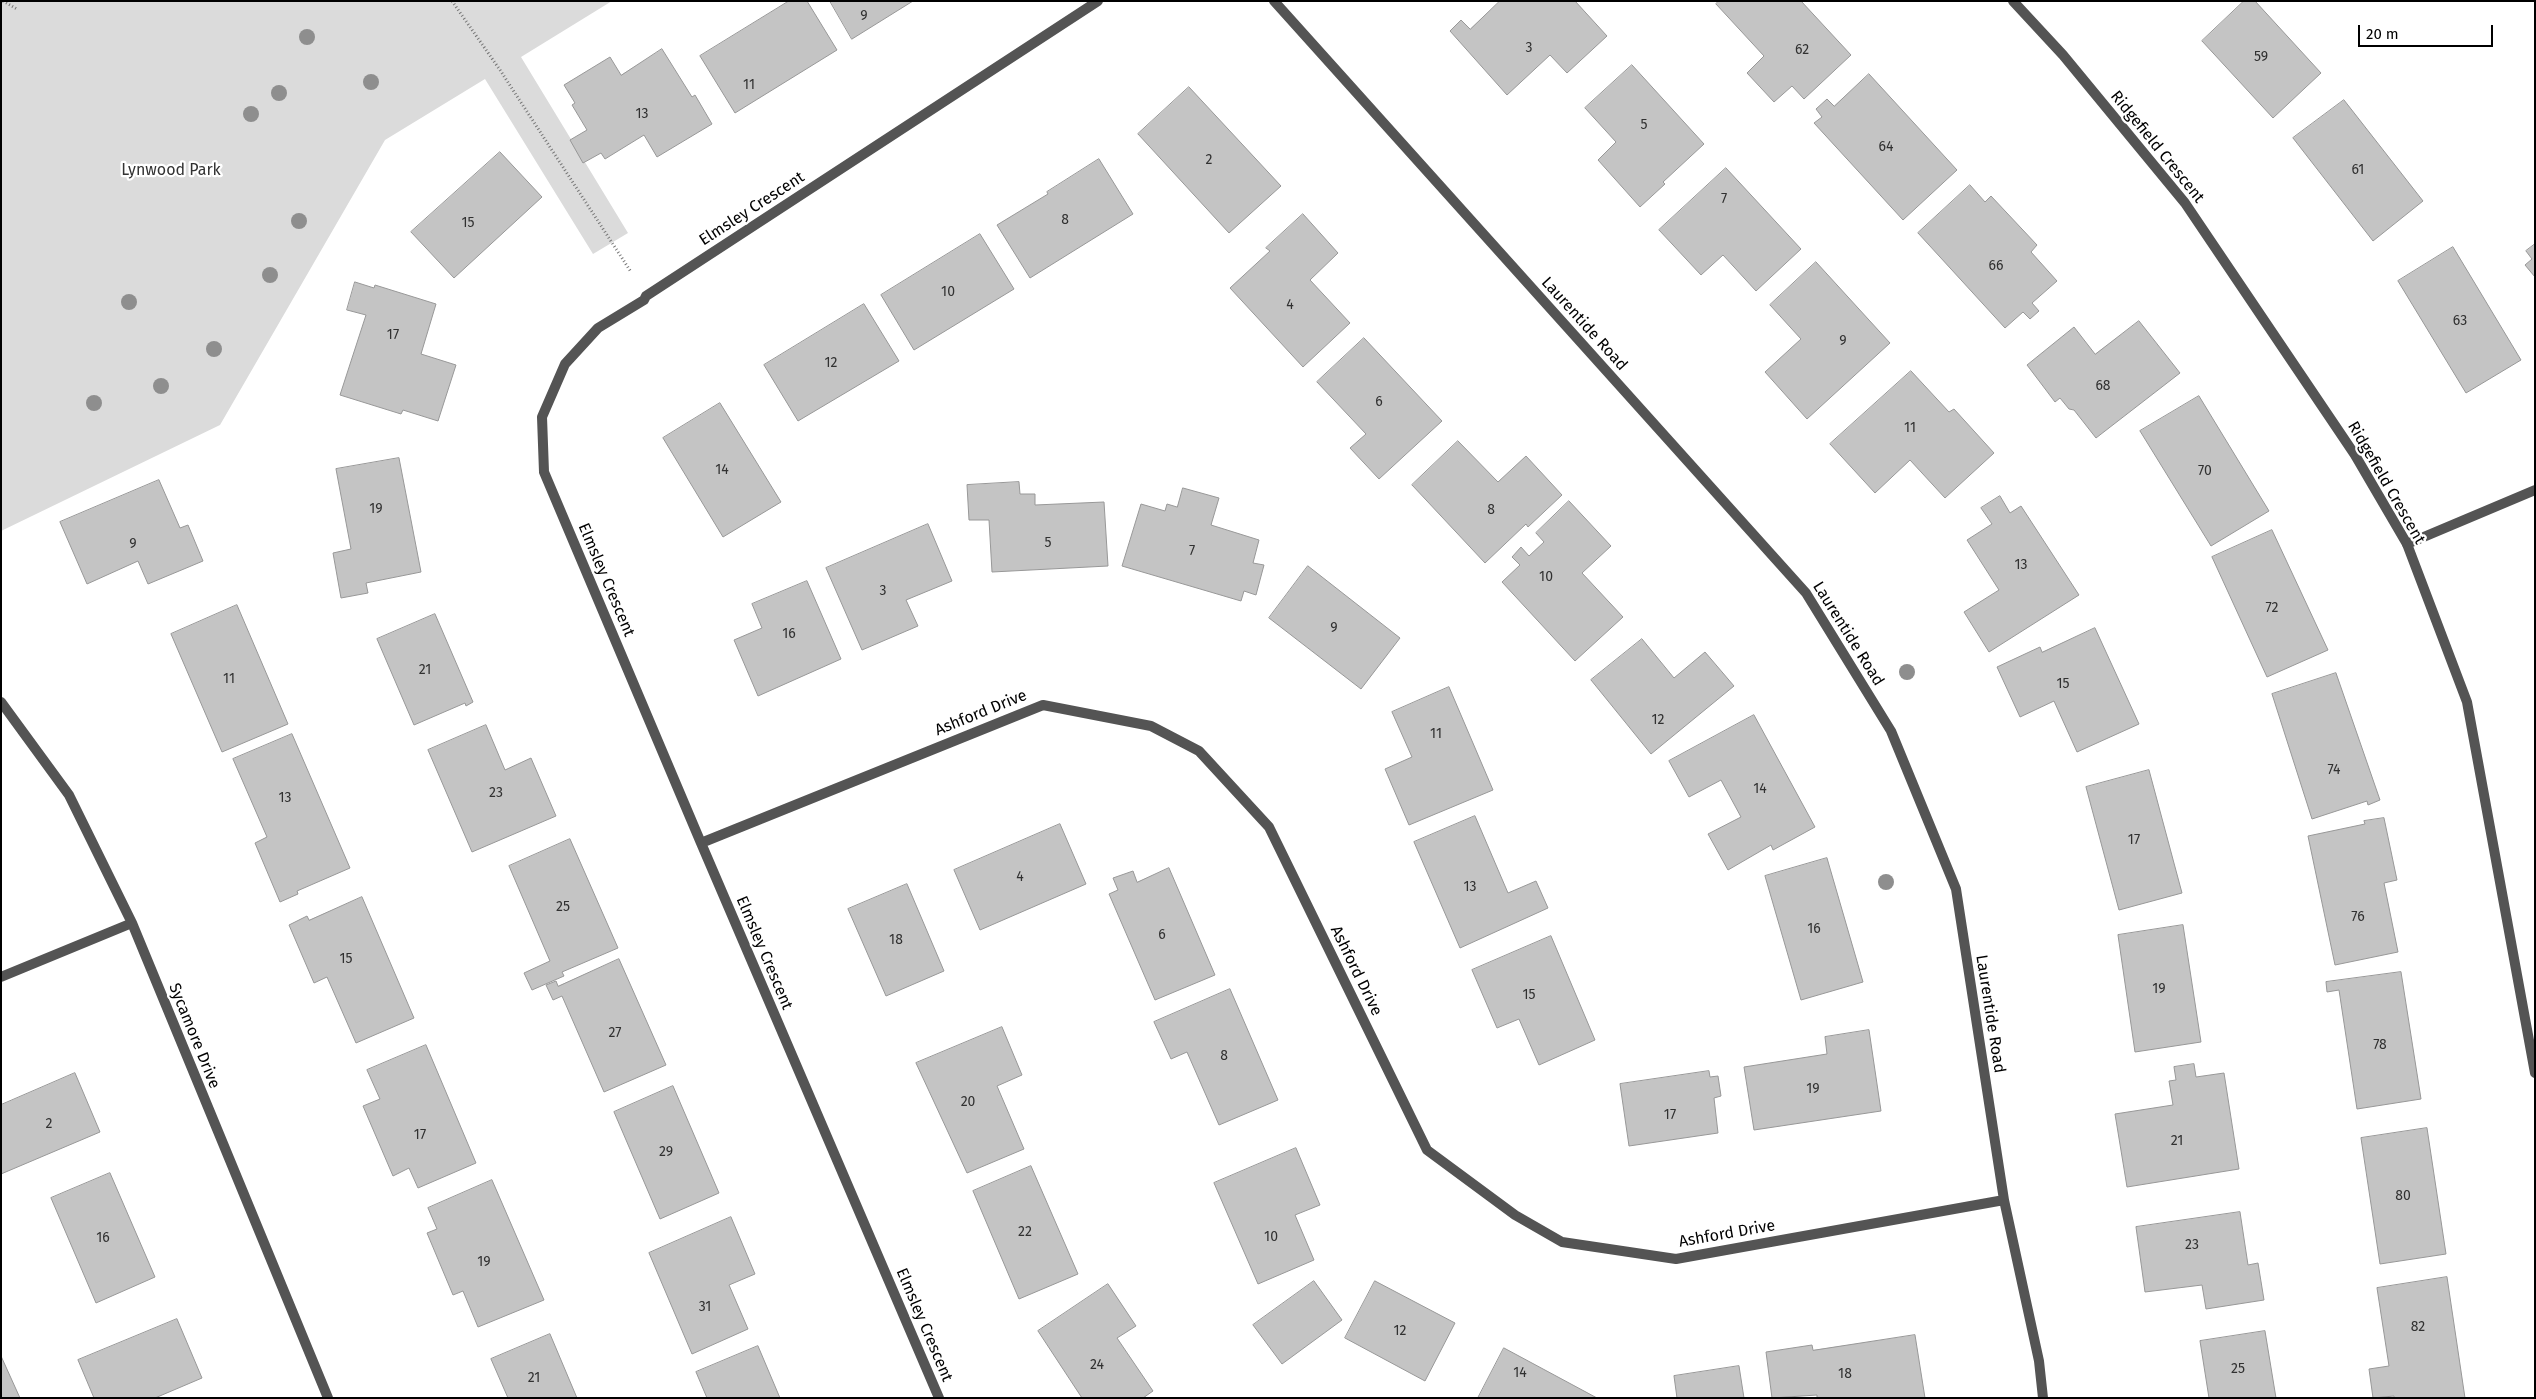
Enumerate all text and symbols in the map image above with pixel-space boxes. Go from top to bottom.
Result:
house number: 9 [860,8,868,24]
scale bar [2361,15,2496,47]
text: 20 m [2366,25,2399,43]
house number: 3 [1526,40,1532,56]
house number: 62 [1795,42,1809,58]
house number: 59 [2254,49,2268,65]
house number: 11 [743,77,755,93]
street label: Ridgefield Crescent [2106,87,2208,207]
house number: 13 [635,106,649,122]
house number: 5 [1640,117,1648,133]
house number: 64 [1879,139,1893,155]
house number: 2 [1206,152,1212,168]
park label: Lynwood Park [121,161,221,181]
house number: 61 [2352,162,2364,178]
street label: Elmsley Crescent [696,168,808,250]
house number: 7 [1721,191,1727,207]
house number: 8 [1061,212,1069,228]
house number: 15 [461,215,475,231]
house number: 66 [1989,258,2003,274]
street label: Laurentide Road [1537,273,1631,375]
house number: 10 [941,284,955,300]
house number: 4 [1286,297,1294,313]
house number: 63 [2453,313,2467,329]
house number: 17 [387,327,399,343]
house number: 9 [1839,333,1847,349]
house number: 12 [825,355,837,371]
house number: 68 [2095,378,2111,394]
house number: 6 [1375,394,1383,410]
street label: Ridgefield Crescent [2343,418,2429,548]
house number: 11 [1904,420,1916,436]
house number: 14 [715,462,729,478]
house number: 70 [2198,463,2212,479]
house number: 19 [369,501,383,517]
house number: 8 [1487,502,1495,518]
street label: Elmsley Crescent [573,520,639,640]
house number: 5 [1044,535,1052,551]
house number: 9 [129,536,137,552]
house number: 7 [1189,543,1195,559]
house number: 13 [2014,557,2028,573]
house number: 10 [1539,569,1553,585]
street label: Laurentide Road [1808,578,1888,690]
house number: 3 [880,583,886,599]
house number: 72 [2266,600,2278,616]
house number: 9 [1330,620,1338,636]
house number: 16 [782,626,796,642]
house number: 21 [419,662,431,678]
house number: 11 [223,671,235,687]
house number: 15 [2056,676,2070,692]
street label: Ashford Drive [932,686,1030,740]
house number: 12 [1652,712,1664,728]
house number: 11 [1430,726,1442,742]
house number: 74 [2327,762,2341,778]
house number: 14 [1753,781,1767,797]
house number: 23 [489,785,503,801]
house number: 13 [278,790,292,806]
house number: 17 [2128,832,2140,848]
house number: 4 [1016,869,1024,885]
house number: 13 [1463,879,1477,895]
street label: Elmsley Crescent [731,893,797,1013]
house number: 25 [556,899,570,915]
house number: 76 [2351,909,2365,925]
house number: 16 [1807,921,1821,937]
street label: Ashford Drive [1326,923,1386,1019]
house number: 6 [1158,927,1166,943]
house number: 18 [889,932,903,948]
house number: 15 [339,951,353,967]
street label: Laurentide Road [1971,954,2009,1074]
street label: Sycamore Drive [164,981,224,1091]
house number: 19 [2152,981,2166,997]
house number: 15 [1522,987,1536,1003]
house number: 27 [608,1025,622,1041]
house number: 78 [2373,1037,2387,1053]
house number: 8 [1220,1048,1228,1064]
house number: 19 [1806,1081,1820,1097]
house number: 20 [961,1094,975,1110]
house number: 17 [1664,1107,1676,1123]
house number: 2 [46,1116,52,1132]
house number: 17 [414,1127,426,1143]
house number: 21 [2171,1133,2183,1149]
house number: 29 [659,1144,673,1160]
house number: 80 [2395,1188,2411,1204]
street label: Ashford Drive [1677,1216,1777,1252]
house number: 22 [1018,1224,1032,1240]
house number: 10 [1264,1229,1278,1245]
house number: 16 [96,1230,110,1246]
house number: 23 [2185,1237,2199,1253]
house number: 19 [477,1254,491,1270]
street label: Elmsley Crescent [891,1265,957,1385]
house number: 31 [699,1299,711,1315]
house number: 82 [2411,1319,2425,1335]
house number: 12 [1394,1323,1406,1339]
house number: 24 [1090,1357,1104,1373]
house number: 25 [2231,1361,2245,1377]
house number: 14 [1513,1365,1527,1381]
house number: 18 [1838,1366,1852,1382]
house number: 21 [528,1370,540,1386]

